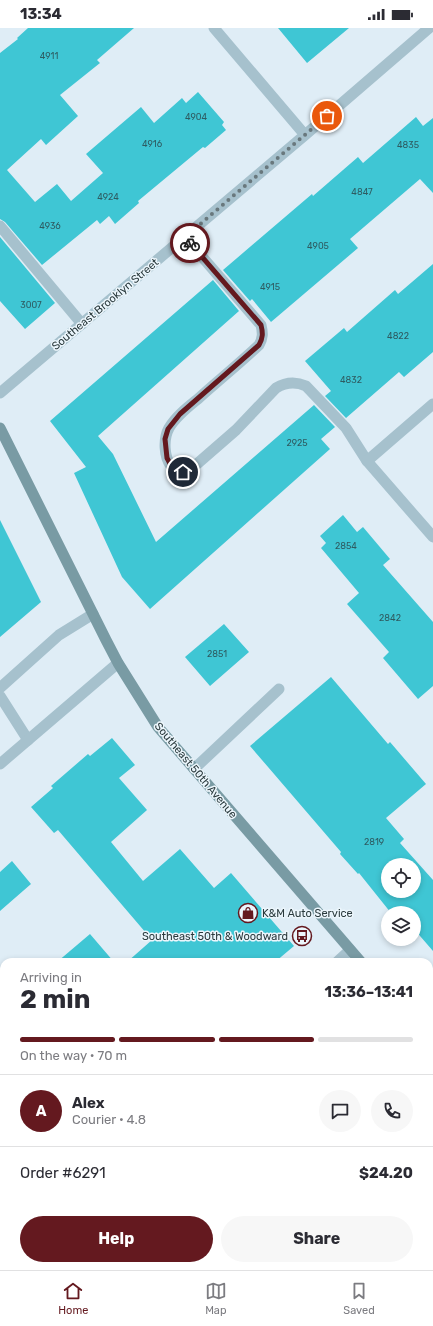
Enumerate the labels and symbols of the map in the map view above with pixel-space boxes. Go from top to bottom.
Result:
house number: 4911 [40,51,58,61]
pin [310,99,344,133]
house number: 4904 [185,112,207,122]
house number: 4916 [142,139,163,149]
house number: 4835 [397,140,419,150]
house number: 4847 [351,187,373,197]
house number: 4924 [97,192,119,202]
house number: 4936 [39,221,61,231]
courier [170,223,210,263]
house number: 4905 [307,241,329,251]
street label: Southeast Brooklyn Street [49,255,162,353]
house number: 4915 [260,282,280,292]
house number: 3007 [20,300,42,310]
house number: 4822 [387,331,409,341]
house number: 4832 [340,375,362,385]
house number: 2925 [286,438,308,448]
pin [166,455,200,489]
house number: 2854 [335,541,357,551]
house number: 2842 [379,613,401,623]
house number: 2851 [207,649,227,659]
street label: Southeast 50th Avenue [152,720,240,821]
house number: 2819 [364,837,384,847]
shop icon: K&M Auto Service [237,902,259,924]
place label: K&M Auto Service [262,907,353,920]
bus stop icon: Southeast 50th & Woodward [291,925,313,947]
place label: Southeast 50th & Woodward [142,930,288,943]

